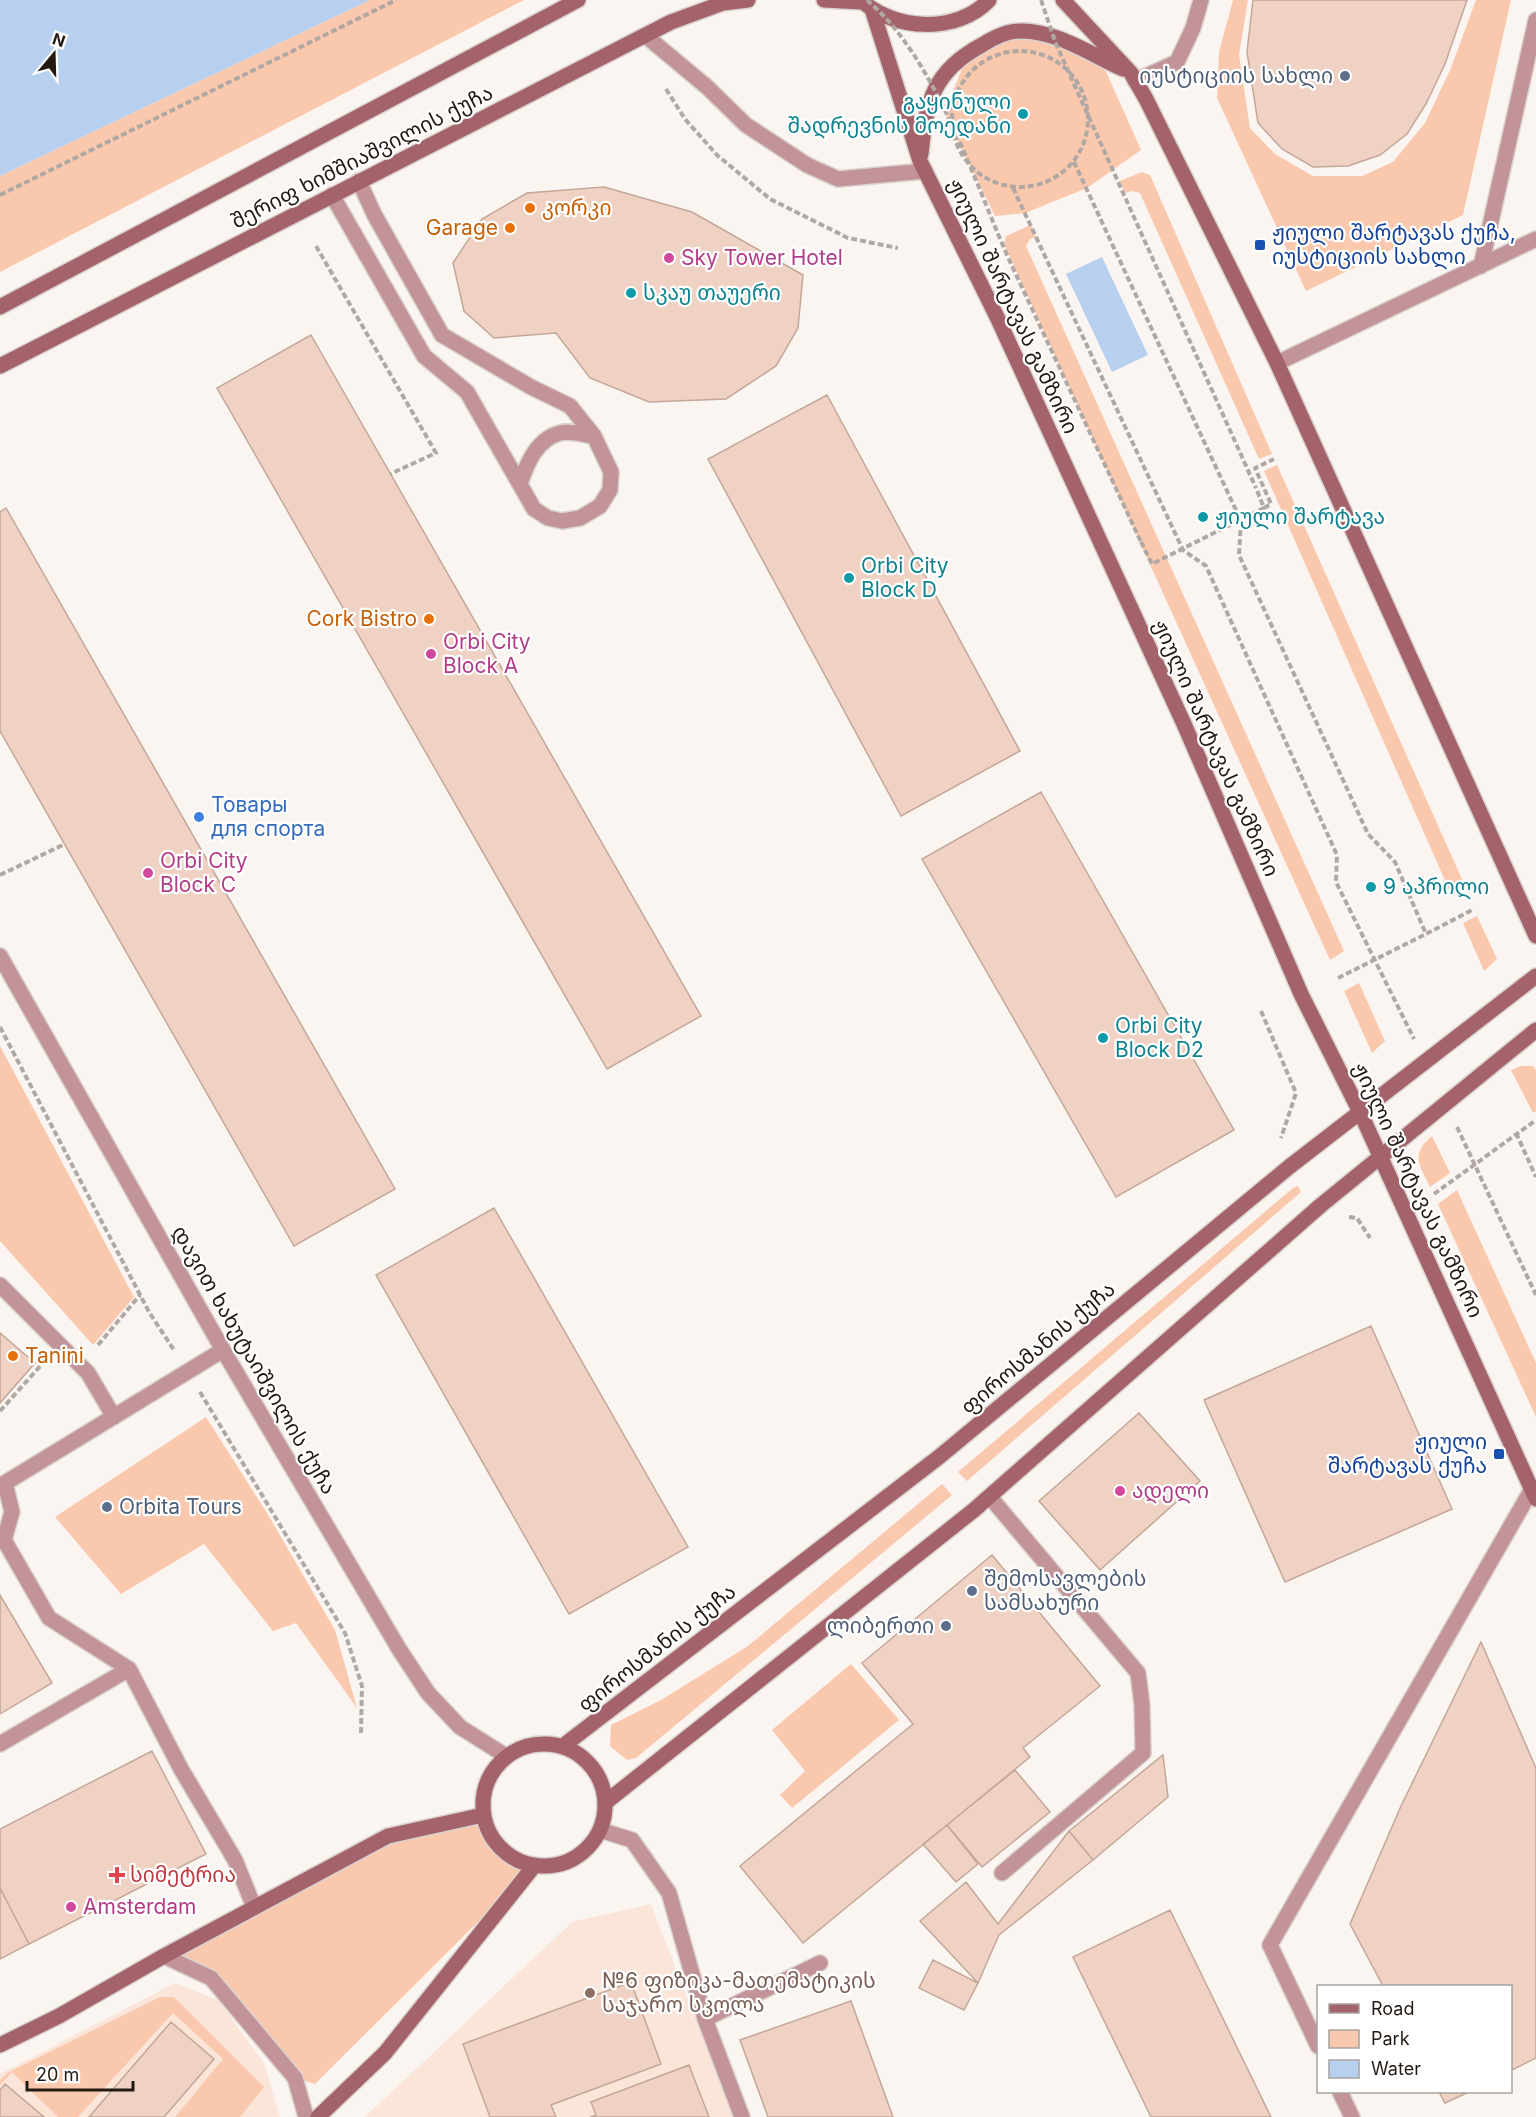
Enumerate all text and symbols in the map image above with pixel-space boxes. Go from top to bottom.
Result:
north arrow [24,24,84,84]
text: N [50,28,68,51]
place label: იუსტიციის სახლი [1139,63,1333,89]
marker: იუსტიციის სახლი [1338,69,1352,83]
street label: შერიფ ხიმშიაშვილის ქუჩა [227,80,497,234]
place label: გაყინული შადრევნის მოედანი [788,89,1011,139]
marker: გაყინული შადრევნის მოედანი [1016,107,1030,121]
street label: ჟიული შარტავას გამზირი [942,174,1084,438]
place label: კორკი [542,195,612,220]
marker: კორკი [523,201,537,215]
place label: Garage [426,215,498,240]
place label: ჟიული შარტავას ქუჩა, იუსტიციის სახლი [1272,220,1516,270]
marker: Garage [503,221,517,235]
marker: ჟიული შარტავას ქუჩა, იუსტიციის სახლი [1253,238,1267,252]
place label: Sky Tower Hotel [681,245,843,270]
marker: Sky Tower Hotel [662,251,676,265]
place label: სკაუ თაუერი [643,280,781,305]
marker: სკაუ თაუერი [624,286,638,300]
place label: ჟიული შარტავა [1215,504,1385,530]
marker: ჟიული შარტავა [1196,510,1210,524]
place label: Orbi City Block D [861,553,949,602]
marker: Orbi City Block D [842,571,856,585]
place label: Cork Bistro [306,606,417,631]
marker: Cork Bistro [422,612,436,626]
street label: ჟიული შარტავას გამზირი [1147,615,1285,881]
place label: Orbi City Block A [443,629,531,678]
marker: Orbi City Block A [424,647,438,661]
place label: Товары для спорта [211,792,325,841]
marker: Товары для спорта [192,810,206,824]
place label: Orbi City Block C [160,848,248,897]
marker: Orbi City Block C [141,866,155,880]
place label: 9 აპრილი [1383,874,1489,900]
marker: 9 აპრილი [1364,880,1378,894]
place label: Orbi City Block D2 [1115,1013,1204,1062]
marker: Orbi City Block D2 [1096,1031,1110,1045]
street label: ჟიული შარტავას გამზირი [1347,1058,1489,1322]
street label: დავით ხახუტაიშვილის ქუჩა [166,1221,342,1499]
street label: ფიროსმანის ქუჩა [956,1276,1120,1419]
place label: Tanini [25,1343,84,1368]
marker: Tanini [6,1349,20,1363]
place label: ჟიული შარტავას ქუჩა [1328,1429,1487,1478]
marker: ჟიული შარტავას ქუჩა [1492,1447,1506,1461]
place label: ადელი [1132,1478,1209,1504]
marker: ადელი [1113,1484,1127,1498]
place label: Orbita Tours [119,1494,242,1519]
marker: Orbita Tours [100,1500,114,1514]
place label: შემოსავლების სამსახური [984,1566,1147,1615]
street label: ფიროსმანის ქუჩა [573,1578,741,1717]
marker: შემოსავლების სამსახური [965,1584,979,1598]
place label: ლიბერთი [827,1613,934,1639]
marker: ლიბერთი [939,1619,953,1633]
place label: სიმეტრია [130,1862,236,1887]
marker: სიმეტრია [108,1866,126,1884]
place label: Amsterdam [83,1894,196,1919]
marker: Amsterdam [64,1900,78,1914]
place label: №6 ფიზიკა-მათემატიკის საჯარო სკოლა [602,1968,876,2018]
legend [1317,1985,1512,2093]
marker: №6 ფიზიკა-მათემატიკის საჯარო სკოლა [583,1986,597,2000]
text: Road [1371,1998,1414,2019]
text: Park [1371,2028,1410,2049]
scale bar [27,2054,134,2092]
text: Water [1371,2058,1421,2079]
text: 20 m [36,2064,79,2085]

